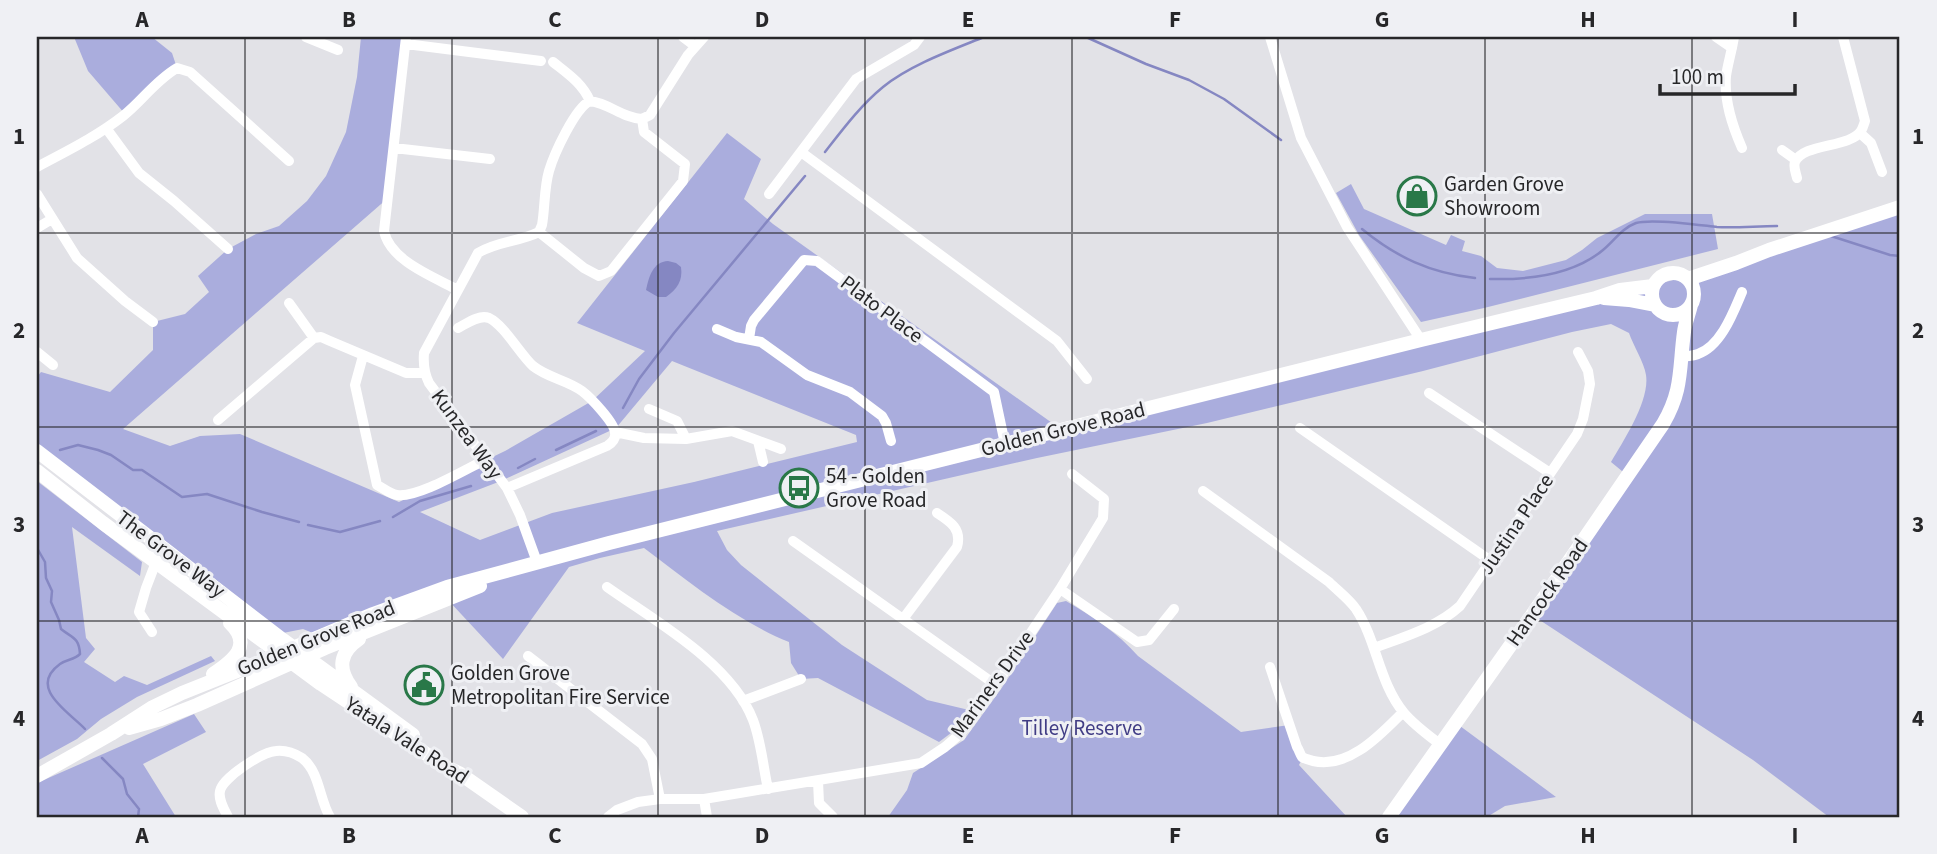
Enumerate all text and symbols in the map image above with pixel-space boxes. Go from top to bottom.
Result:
text: A [134,3,149,36]
text: B [342,3,356,36]
text: C [548,3,562,36]
text: D [755,3,769,36]
text: E [962,3,974,36]
text: F [1169,3,1181,36]
text: G [1375,3,1389,36]
text: H [1580,3,1596,36]
text: I [1792,3,1798,36]
scale bar [1660,52,1795,96]
text: 100 m [1671,62,1724,92]
text: 1 [13,120,25,153]
text: 1 [1912,120,1924,153]
place label: Garden Grove Showroom [1444,169,1564,223]
shop icon: Garden Grove Showroom [1396,175,1438,217]
street label: Plato Place [834,268,930,350]
text: 2 [13,314,25,347]
text: 2 [1912,314,1924,347]
street label: Kunzea Way [424,383,510,485]
street label: Golden Grove Road [978,394,1148,464]
place label: 54 - Golden Grove Road [826,461,927,515]
bus stop icon: 54 - Golden Grove Road [778,467,820,509]
street label: Justina Place [1471,468,1561,580]
street label: The Grove Way [110,503,232,605]
text: 3 [13,508,25,541]
text: 3 [1912,508,1924,541]
street label: Hancock Road [1499,532,1595,652]
street label: Golden Grove Road [232,593,400,683]
street label: Mariners Drive [943,624,1041,744]
place label: Golden Grove Metropolitan Fire Service [451,658,670,712]
public building icon: Golden Grove Metropolitan Fire Service [403,664,445,706]
street label: Yatala Vale Road [338,688,475,791]
text: 4 [13,702,25,735]
text: 4 [1912,702,1924,735]
park label: Tilley Reserve [1022,713,1143,743]
text: A [134,819,149,852]
text: B [342,819,356,852]
text: C [548,819,562,852]
text: D [755,819,769,852]
text: E [962,819,974,852]
text: F [1169,819,1181,852]
text: G [1375,819,1389,852]
text: H [1580,819,1596,852]
text: I [1792,819,1798,852]

